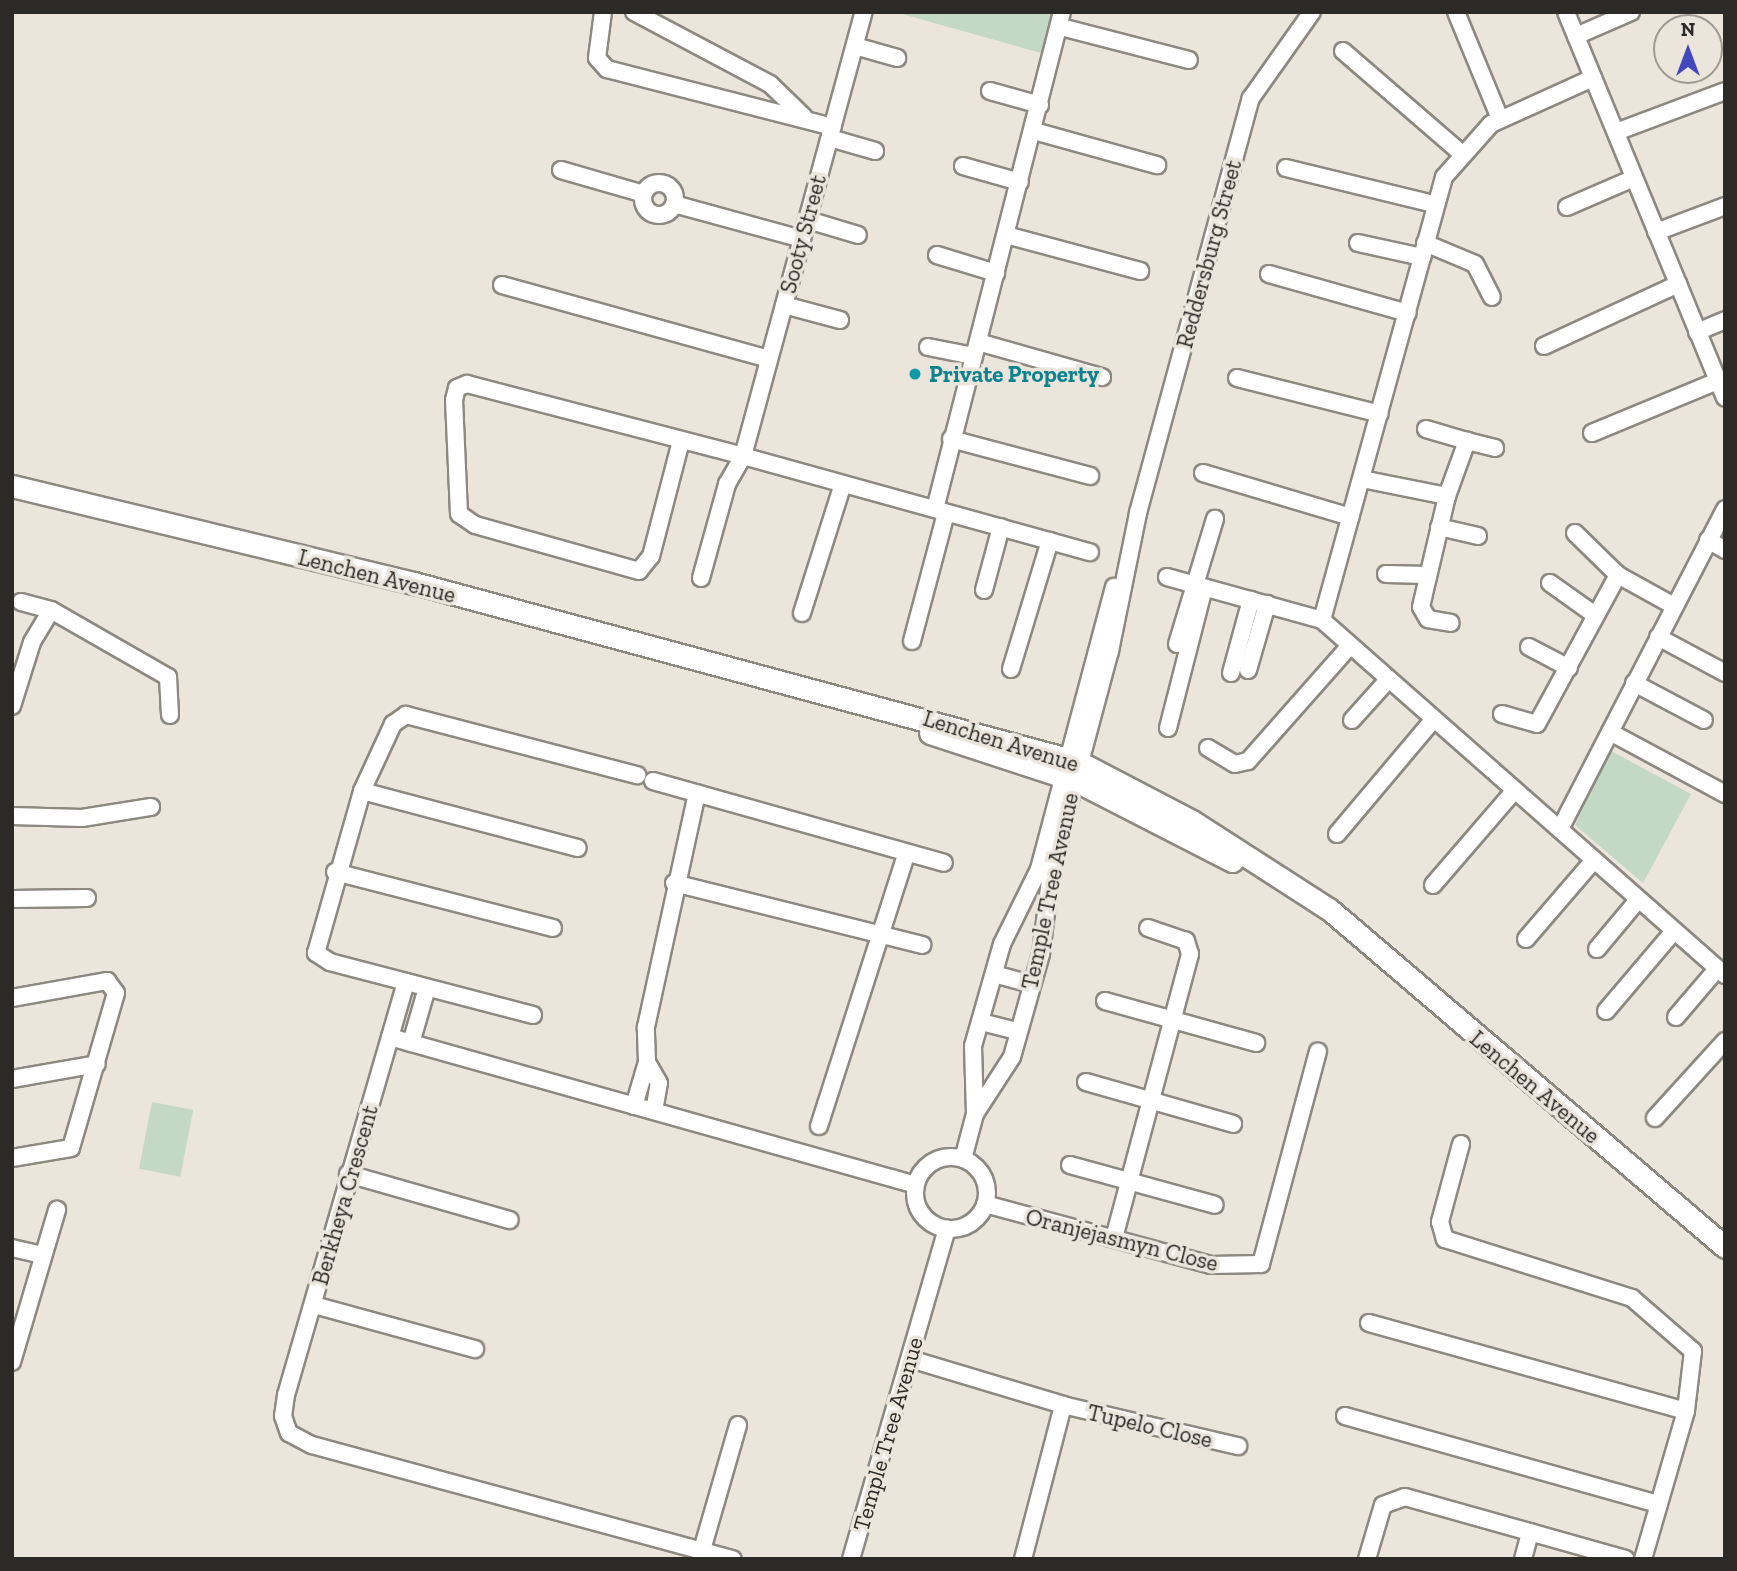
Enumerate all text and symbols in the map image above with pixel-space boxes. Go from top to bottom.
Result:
north arrow [1653,14,1723,84]
text: N [1681,18,1695,41]
street label: Reddersburg Street [1171,157,1247,351]
street label: Sooty Street [774,172,832,296]
place label: Private Property [929,360,1099,388]
marker: Private Property [907,366,923,382]
street label: Lenchen Avenue [295,543,459,609]
street label: Lenchen Avenue [919,704,1083,778]
street label: Temple Tree Avenue [1016,790,1084,992]
street label: Lenchen Avenue [1464,1024,1606,1150]
street label: Berkheya Crescent [306,1102,384,1288]
street label: Oranjejasmyn Close [1023,1203,1221,1277]
street label: Temple Tree Avenue [847,1333,929,1535]
street label: Tupelo Close [1085,1398,1215,1454]

